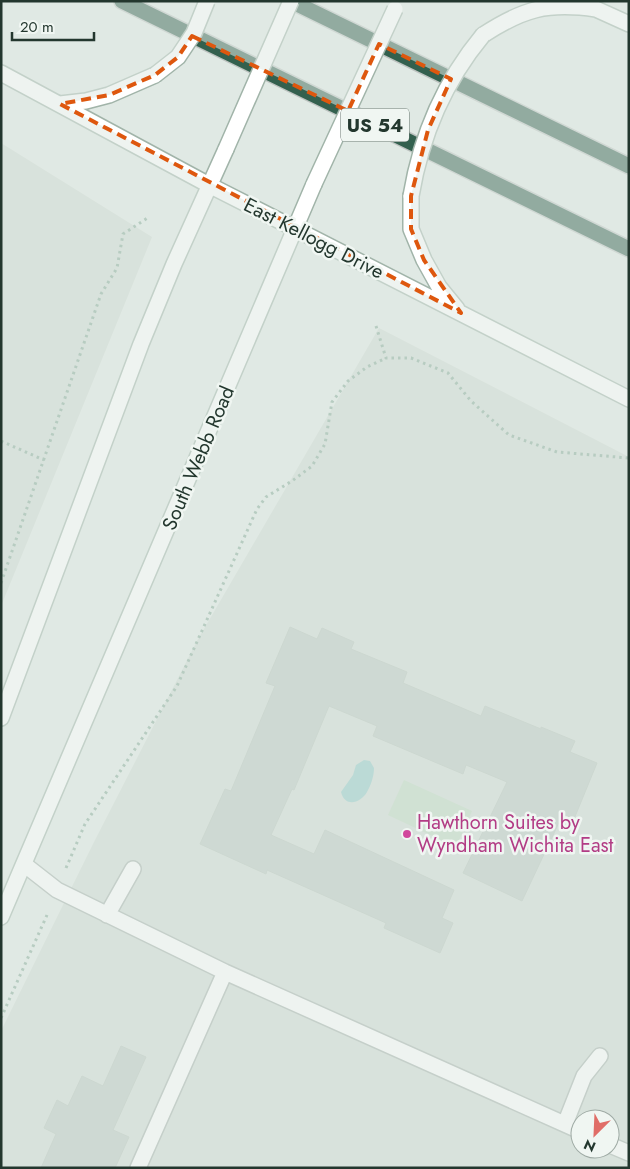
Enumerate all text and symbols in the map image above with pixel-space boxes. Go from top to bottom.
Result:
scale bar [12,10,95,42]
text: 20 m [20,16,54,38]
road number: US 54 [341,108,409,142]
street label: East Kellogg Drive [239,191,389,286]
street label: South Webb Road [155,382,242,535]
place label: Hawthorn Suites by Wyndham Wichita East [417,808,614,860]
marker: Hawthorn Suites by Wyndham Wichita East [401,828,413,840]
north arrow [570,1109,620,1159]
text: N [581,1134,599,1157]

